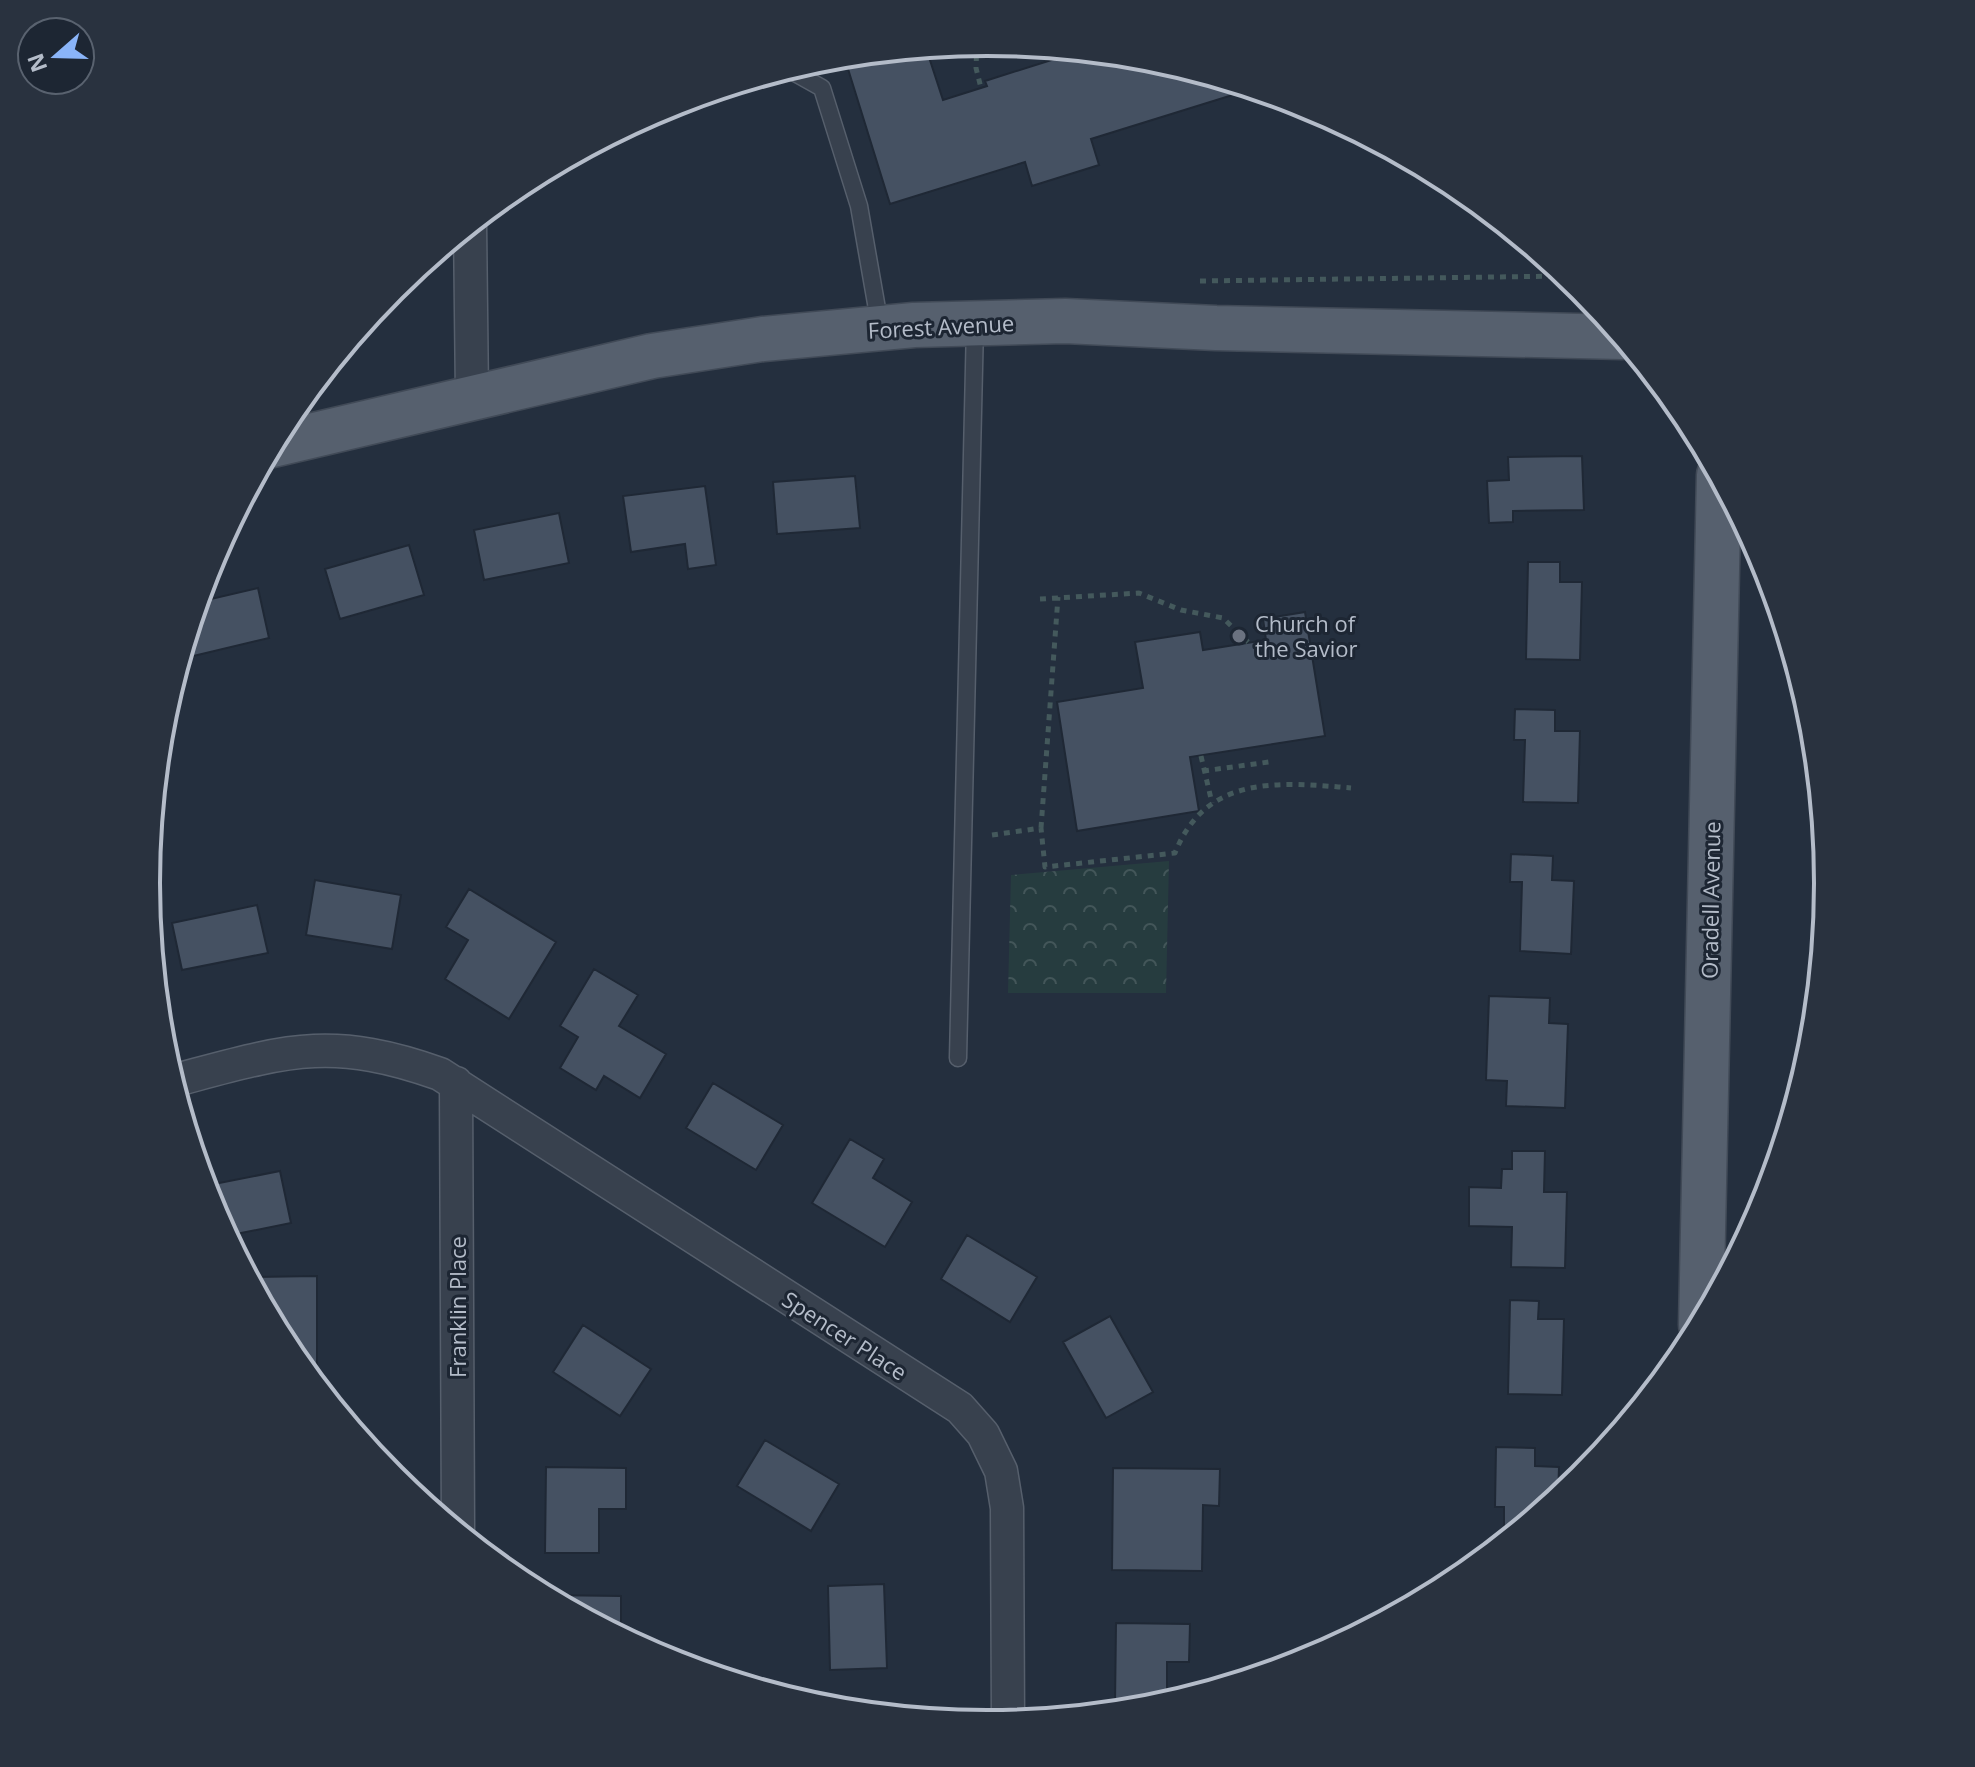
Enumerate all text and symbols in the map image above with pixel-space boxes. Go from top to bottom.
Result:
north arrow [16,16,96,96]
text: N [19,50,53,77]
street label: Forest Avenue [867,307,1015,345]
place label: Church of the Savior [1255,608,1357,663]
marker: Church of the Savior [1230,627,1248,645]
street label: Oradell Avenue [1694,821,1726,979]
street label: Franklin Place [442,1236,472,1378]
street label: Spencer Place [777,1284,913,1386]

